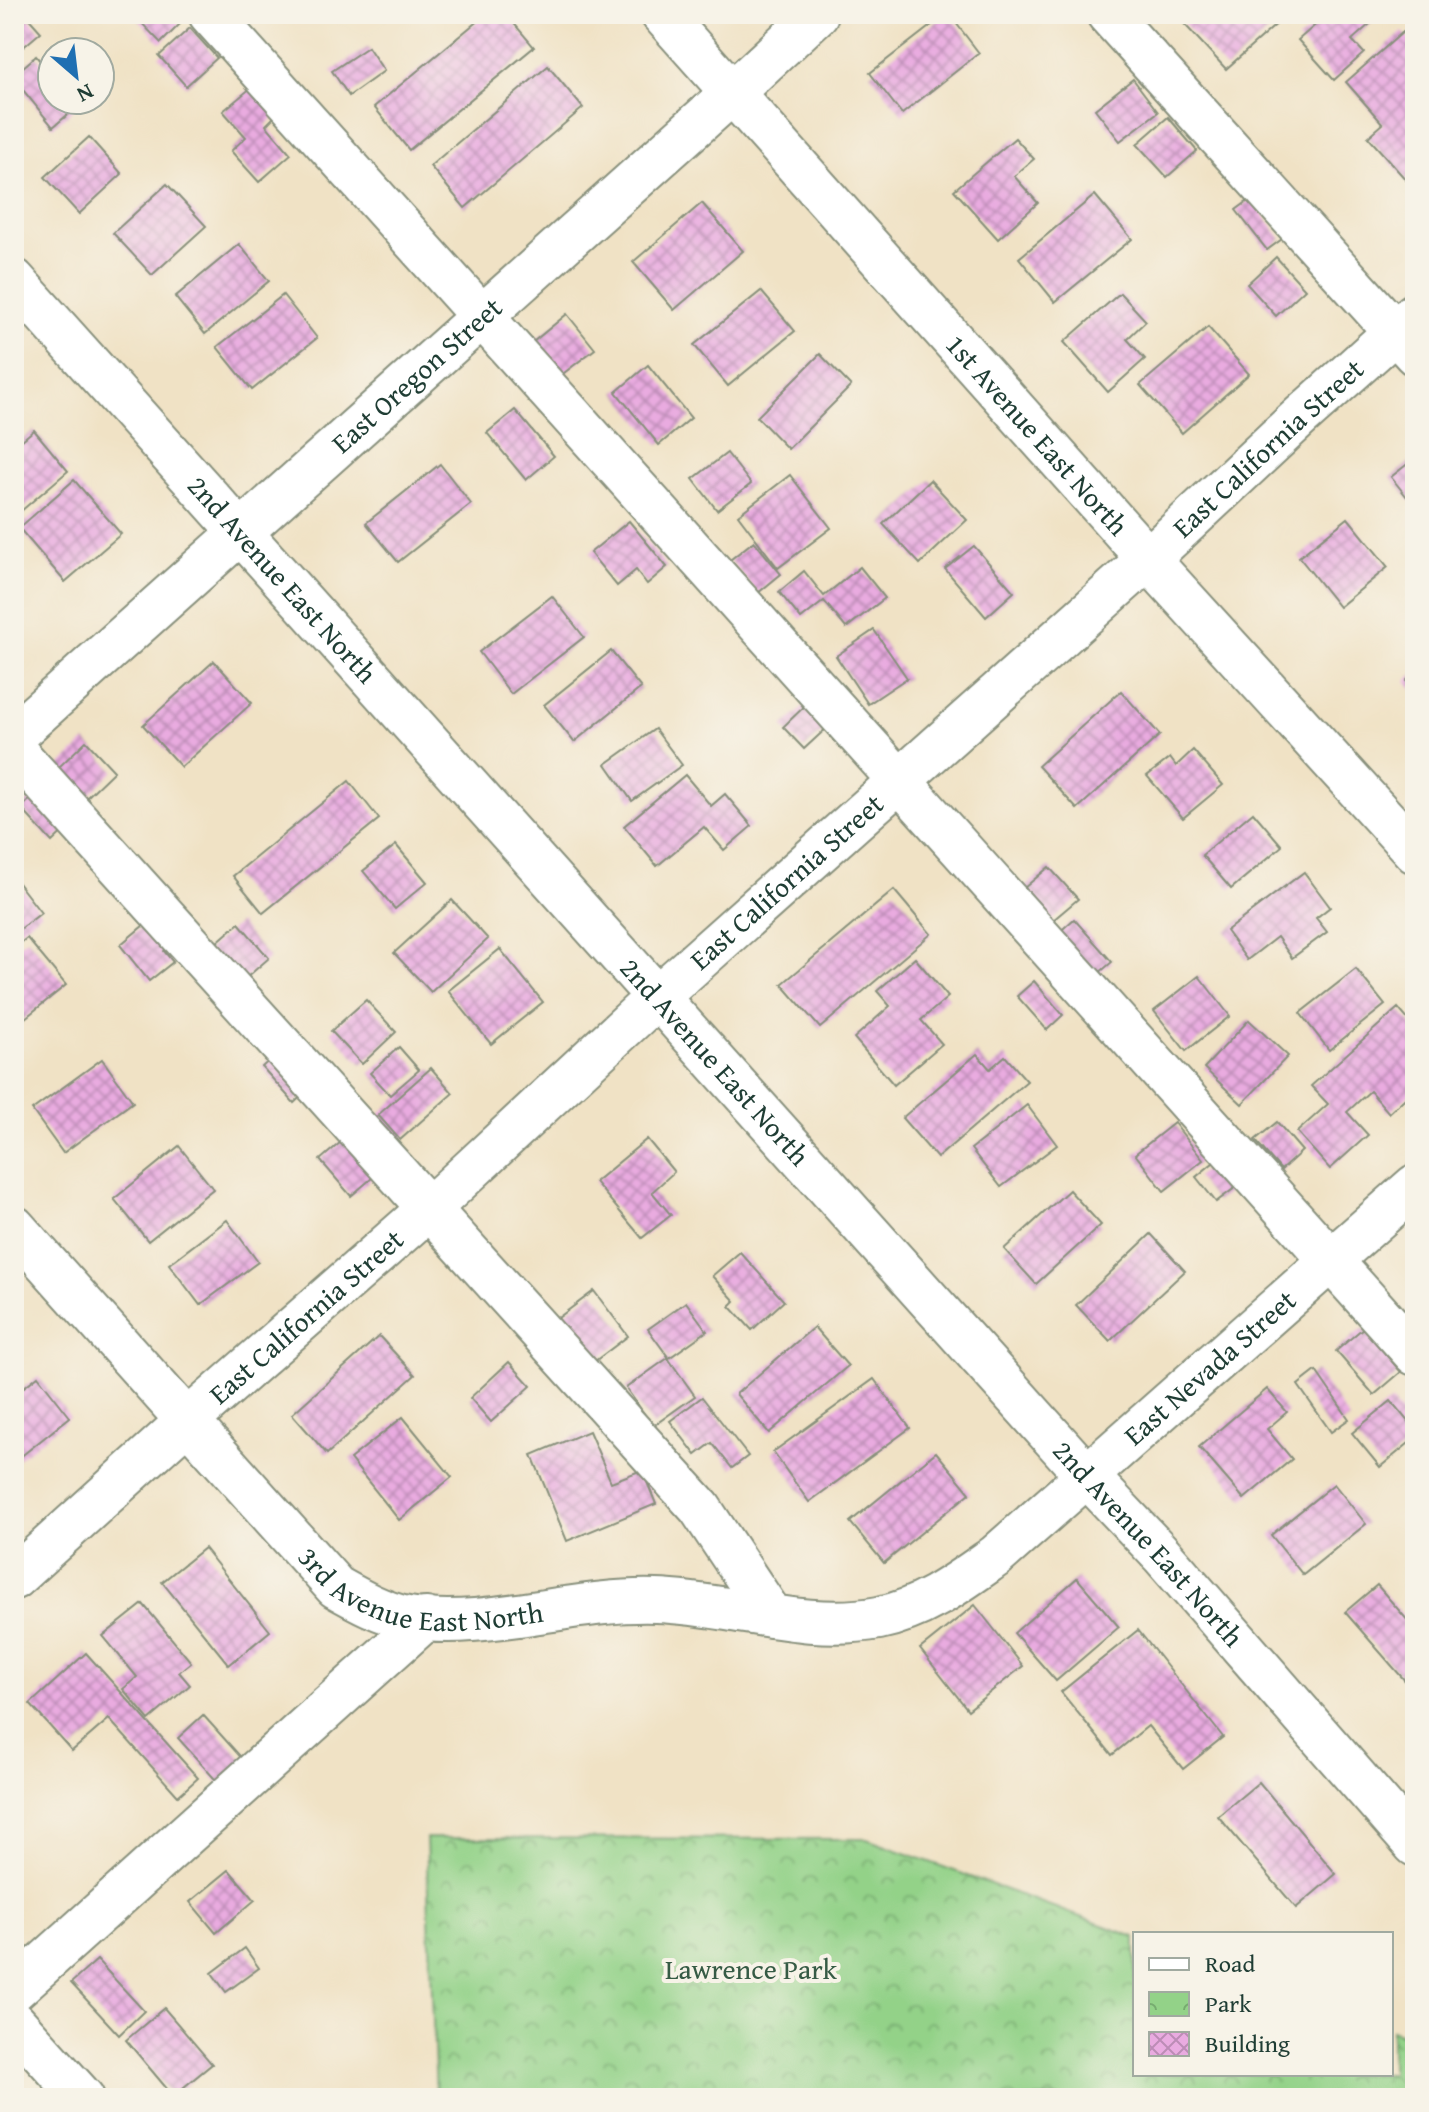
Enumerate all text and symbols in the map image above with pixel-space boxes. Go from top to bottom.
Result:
north arrow [36,36,116,116]
text: N [71,76,99,111]
street label: East Oregon Street [322,287,511,462]
street label: 1st Avenue East North [937,325,1139,544]
street label: East California Street [1163,349,1372,547]
street label: 2nd Avenue East North [178,466,387,692]
street label: East California Street [680,783,892,979]
street label: 2nd Avenue East North [611,948,820,1174]
street label: East California Street [199,1219,412,1413]
street label: East Nevada Street [1114,1280,1304,1455]
street label: 2nd Avenue East North [1044,1431,1254,1656]
street label: 3rd Avenue East North [289,1537,546,1641]
legend [1133,1932,1393,2076]
text: Road [1205,1946,1255,1981]
park label: Lawrence Park [665,1948,838,1989]
text: Park [1205,1986,1252,2021]
text: Building [1205,2026,1290,2061]

